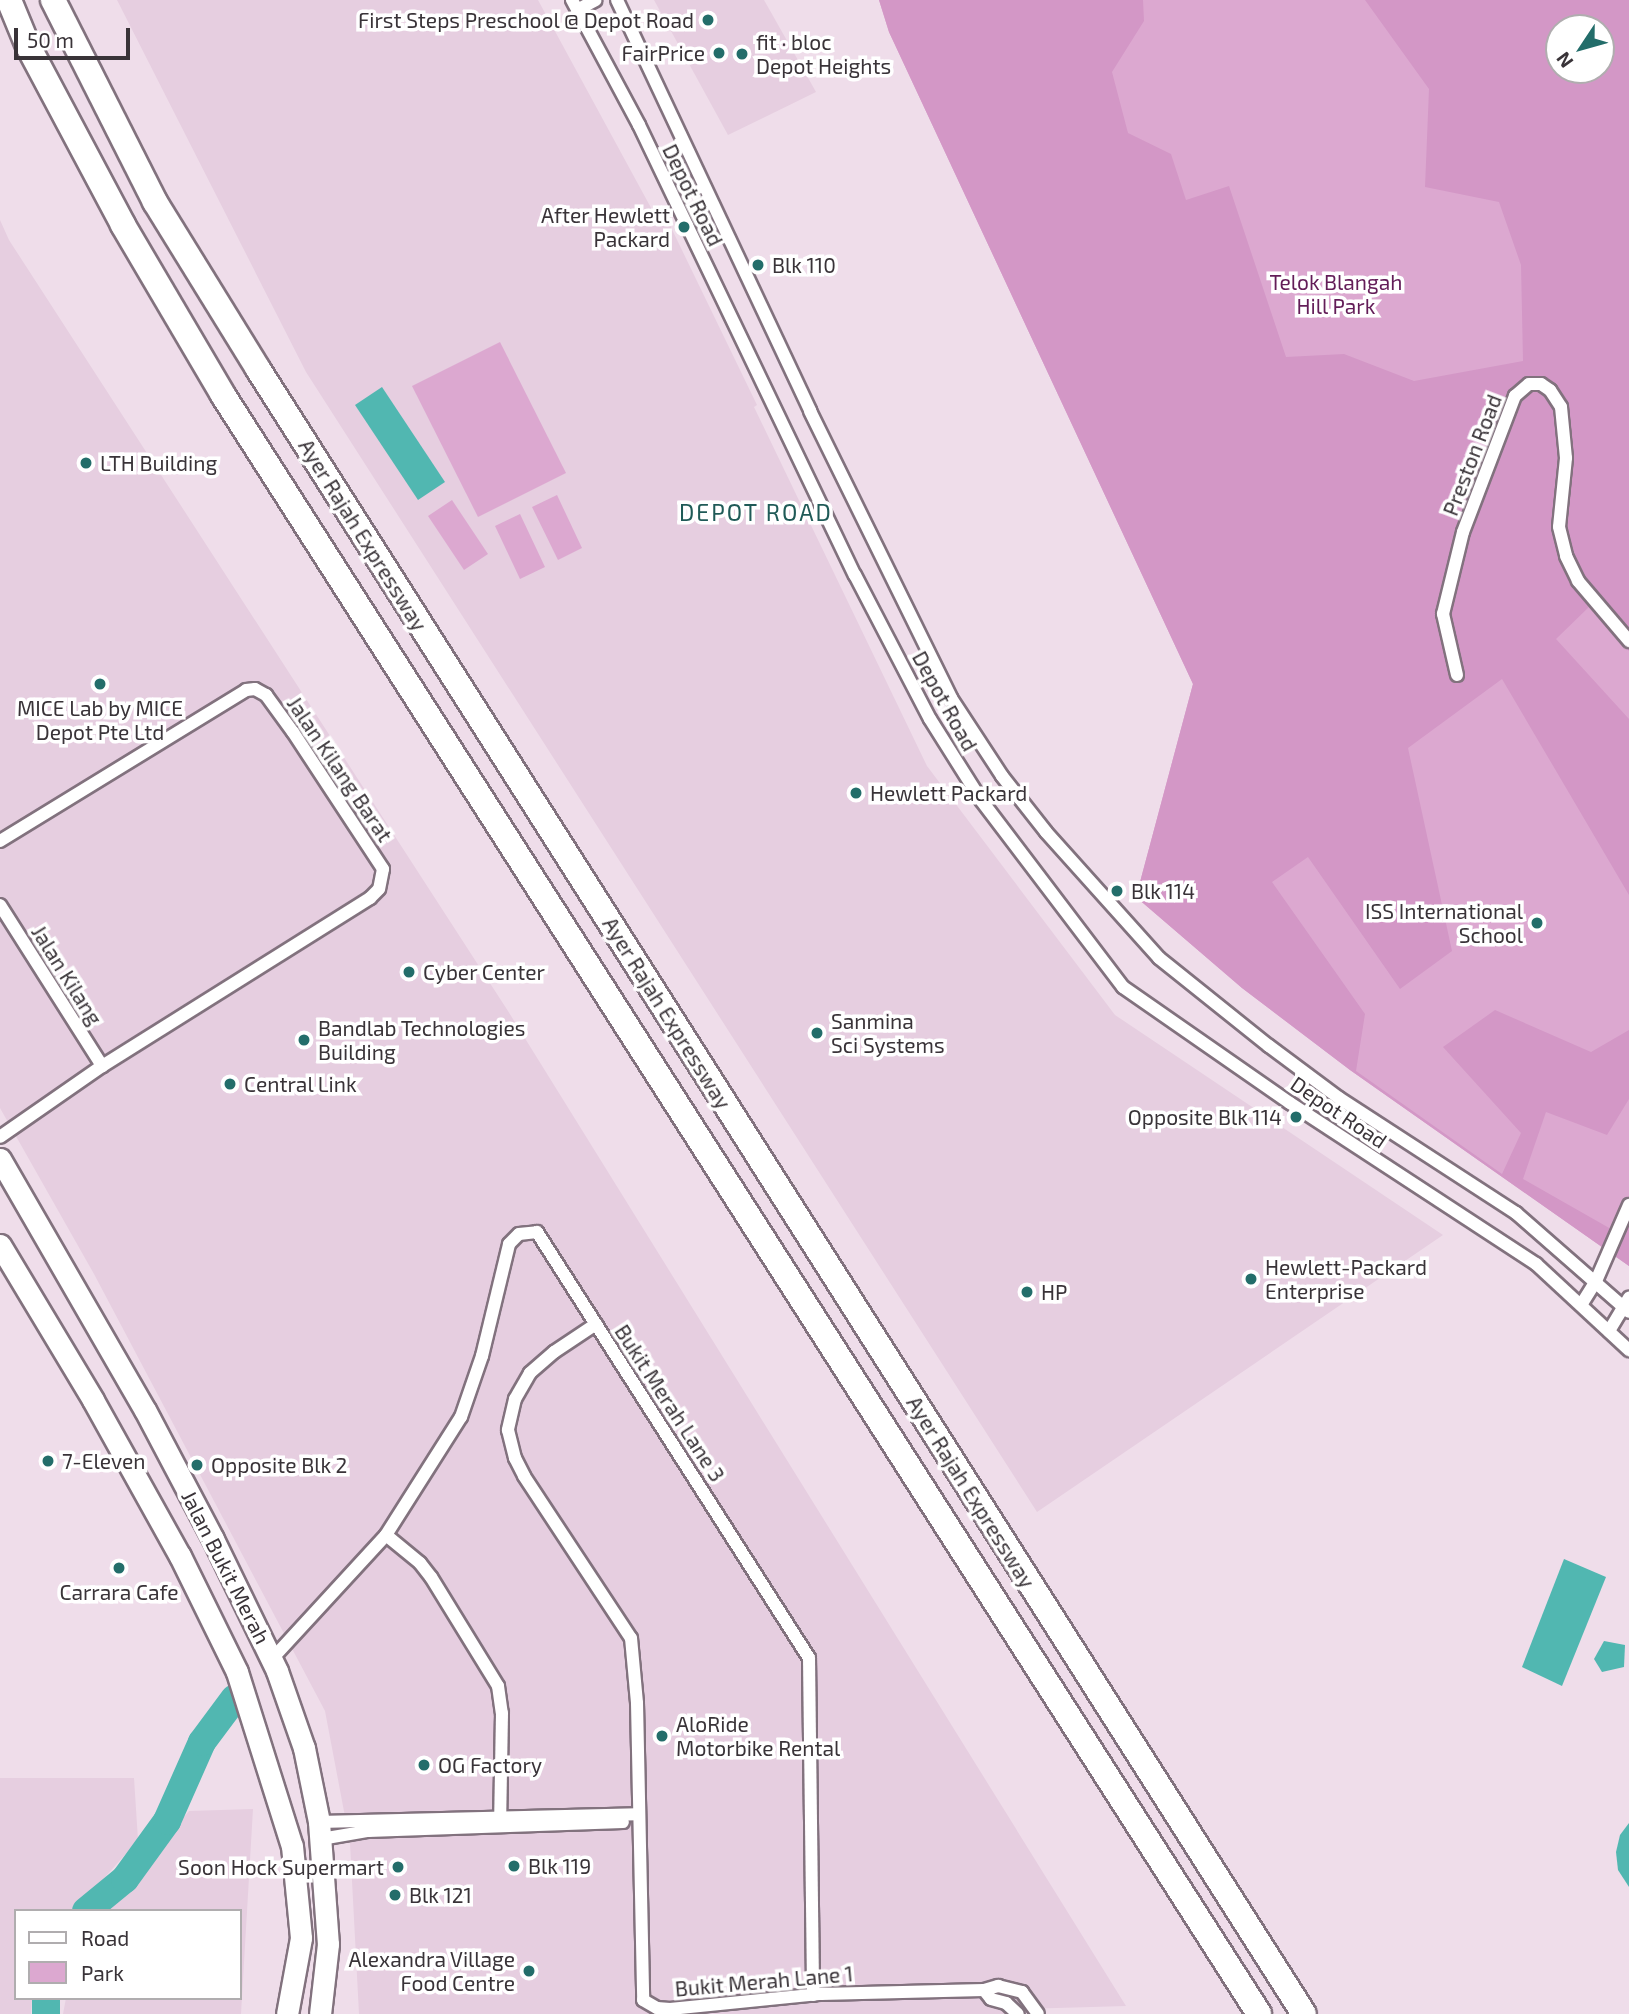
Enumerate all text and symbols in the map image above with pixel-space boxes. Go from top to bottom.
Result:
place label: First Steps Preschool @ Depot Road [357,7,694,33]
marker: First Steps Preschool @ Depot Road [700,12,716,28]
scale bar [18,14,133,58]
north arrow [1545,14,1615,84]
text: 50 m [27,27,74,52]
place label: fit · bloc Depot Heights [756,29,891,79]
place label: FairPrice [622,40,705,66]
marker: FairPrice [711,45,727,61]
marker: fit · bloc Depot Heights [734,46,750,62]
text: N [1551,48,1578,73]
street label: Depot Road [657,140,729,250]
place label: After Hewlett Packard [541,202,670,252]
marker: After Hewlett Packard [676,219,692,235]
place label: Blk 110 [772,252,836,278]
marker: Blk 110 [750,257,766,273]
park label: Telok Blangah Hill Park [1270,269,1402,319]
street label: Preston Road [1437,391,1507,519]
street label: Ayer Rajah Expressway [294,434,432,636]
place label: LTH Building [100,450,217,476]
marker: LTH Building [78,455,94,471]
district label: DEPOT ROAD [680,498,832,526]
street label: Depot Road [907,647,983,755]
marker: MICE Lab by MICE Depot Pte Ltd [92,676,108,692]
street label: Jalan Kilang Barat [282,692,398,846]
place label: MICE Lab by MICE Depot Pte Ltd [17,695,183,745]
place label: Hewlett Packard [870,780,1027,806]
marker: Hewlett Packard [848,785,864,801]
place label: Blk 114 [1131,878,1195,904]
marker: Blk 114 [1109,883,1125,899]
place label: ISS International School [1365,898,1523,948]
street label: Ayer Rajah Expressway [598,912,736,1114]
marker: ISS International School [1529,915,1545,931]
street label: Jalan Kilang [26,921,108,1029]
place label: Cyber Center [423,959,545,985]
marker: Cyber Center [401,964,417,980]
place label: Sanmina Sci Systems [831,1008,945,1058]
place label: Bandlab Technologies Building [318,1015,526,1065]
marker: Sanmina Sci Systems [809,1025,825,1041]
marker: Bandlab Technologies Building [296,1032,312,1048]
place label: Central Link [244,1071,357,1097]
street label: Depot Road [1286,1071,1392,1153]
marker: Central Link [222,1076,238,1092]
place label: Opposite Blk 114 [1128,1104,1282,1130]
marker: Opposite Blk 114 [1288,1109,1304,1125]
place label: Hewlett-Packard Enterprise [1265,1254,1427,1304]
marker: Hewlett-Packard Enterprise [1243,1271,1259,1287]
place label: HP [1041,1279,1067,1305]
marker: HP [1019,1284,1035,1300]
street label: Bukit Merah Lane 3 [610,1320,730,1486]
street label: Ayer Rajah Expressway [902,1391,1040,1593]
place label: 7-Eleven [62,1448,145,1474]
place label: Opposite Blk 2 [211,1452,348,1478]
marker: 7-Eleven [40,1453,56,1469]
marker: Opposite Blk 2 [189,1457,205,1473]
street label: Jalan Bukit Merah [176,1486,276,1648]
marker: Carrara Cafe [111,1560,127,1576]
place label: Carrara Cafe [59,1579,179,1605]
place label: AloRide Motorbike Rental [676,1711,840,1761]
marker: AloRide Motorbike Rental [654,1728,670,1744]
place label: OG Factory [438,1752,542,1778]
marker: OG Factory [416,1757,432,1773]
place label: Blk 119 [528,1853,591,1879]
place label: Soon Hock Supermart [178,1854,384,1880]
marker: Blk 119 [506,1858,522,1874]
marker: Soon Hock Supermart [390,1859,406,1875]
place label: Blk 121 [409,1882,472,1908]
marker: Blk 121 [387,1887,403,1903]
legend [14,1909,242,2000]
text: Road [81,1925,129,1950]
place label: Alexandra Village Food Centre [348,1946,515,1996]
text: Park [81,1960,124,1985]
street label: Bukit Merah Lane 1 [674,1961,854,2001]
marker: Alexandra Village Food Centre [521,1963,537,1979]

